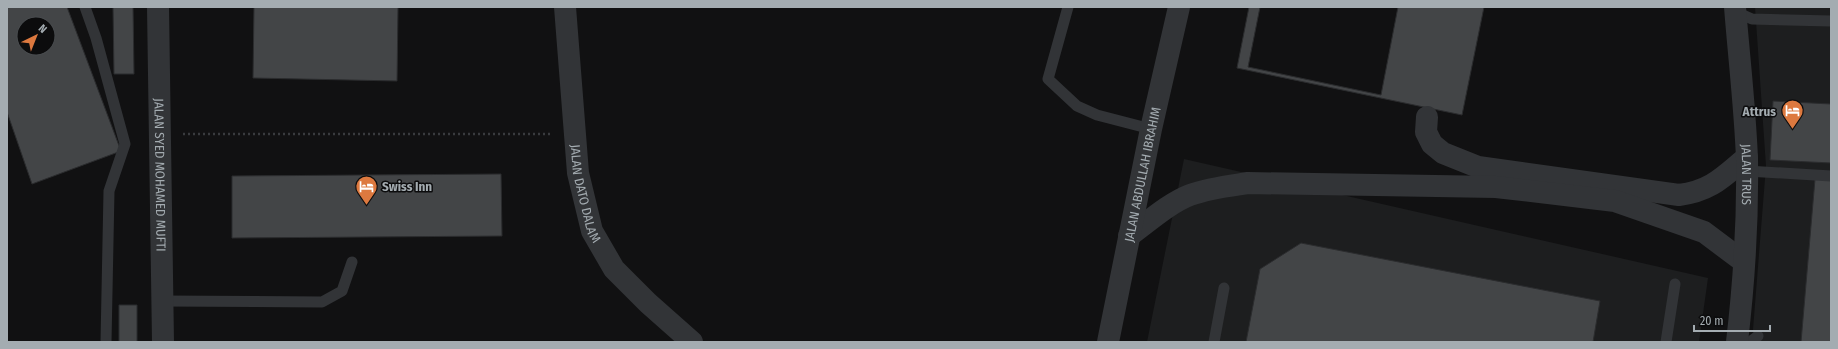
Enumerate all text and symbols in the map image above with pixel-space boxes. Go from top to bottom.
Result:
north arrow [16,16,56,56]
text: N [36,22,49,36]
street label: JALAN SYED MOHAMED MUFTI [152,98,169,252]
hotel icon: Attrus [1779,98,1805,131]
place label: Attrus [1742,104,1776,119]
street label: JALAN ABDULLAH IBRAHIM [1121,105,1163,243]
street label: JALAN DATO DALAM [568,144,605,245]
street label: JALAN TRUS [1739,144,1755,205]
hotel icon: Swiss Inn [354,173,380,206]
place label: Swiss Inn [382,179,432,194]
scale bar [1694,307,1770,333]
text: 20 m [1700,314,1724,328]

